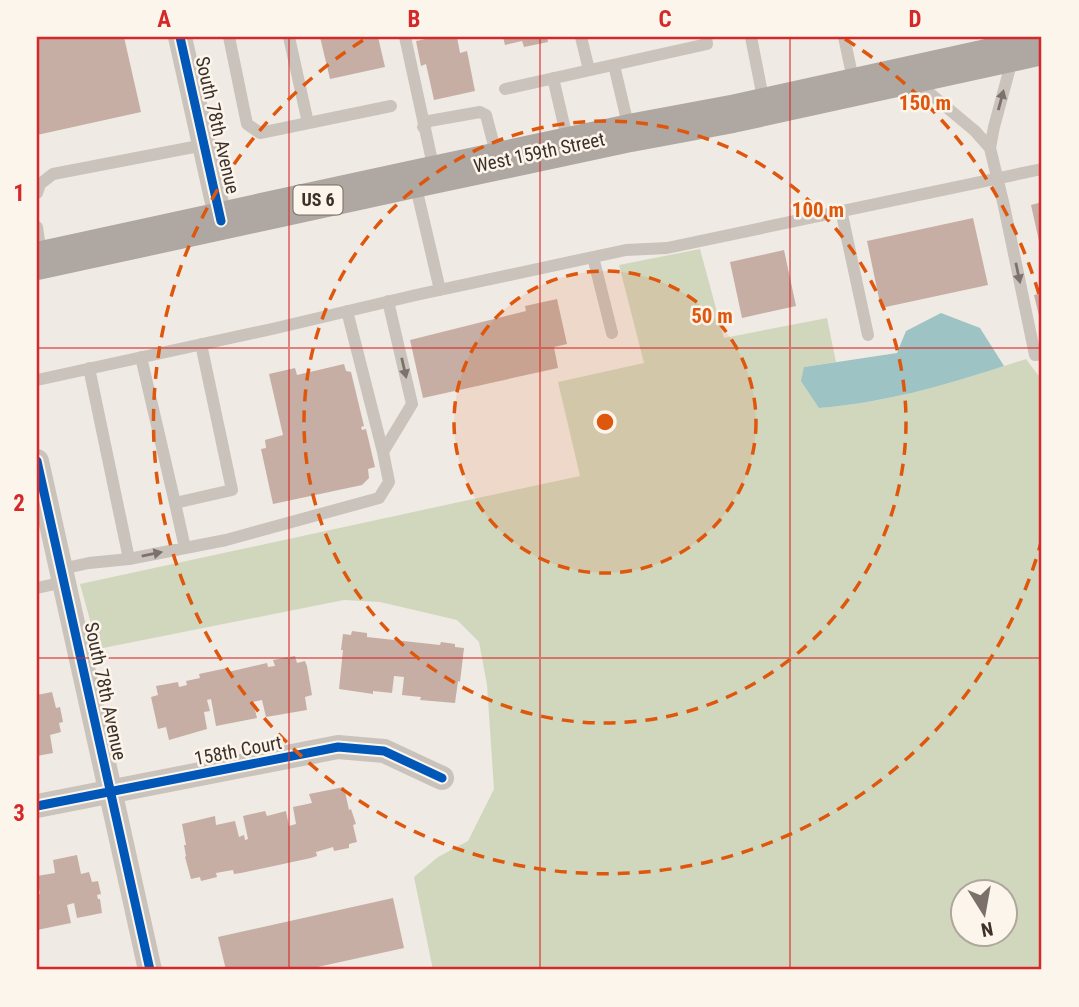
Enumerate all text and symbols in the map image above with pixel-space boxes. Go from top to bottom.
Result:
text: A [157,6,171,33]
text: B [408,6,420,33]
text: C [658,6,672,33]
text: D [909,6,922,33]
street label: South 78th Avenue [191,54,245,196]
one-way arrow [996,89,1007,111]
text: 150 m [899,91,951,115]
street label: West 159th Street [471,127,607,178]
text: 1 [13,180,25,207]
road number: US 6 [294,186,342,215]
text: 100 m [792,198,844,222]
one-way arrow [1013,262,1024,284]
text: 50 m [691,304,733,328]
one-way arrow [398,357,409,379]
centre of rings [593,410,617,434]
text: 2 [13,490,25,517]
one-way arrow [141,549,163,560]
street label: South 78th Avenue [80,620,131,762]
street label: 158th Court [192,731,284,770]
text: 3 [13,800,25,827]
north arrow [950,878,1020,948]
text: N [979,917,995,942]

